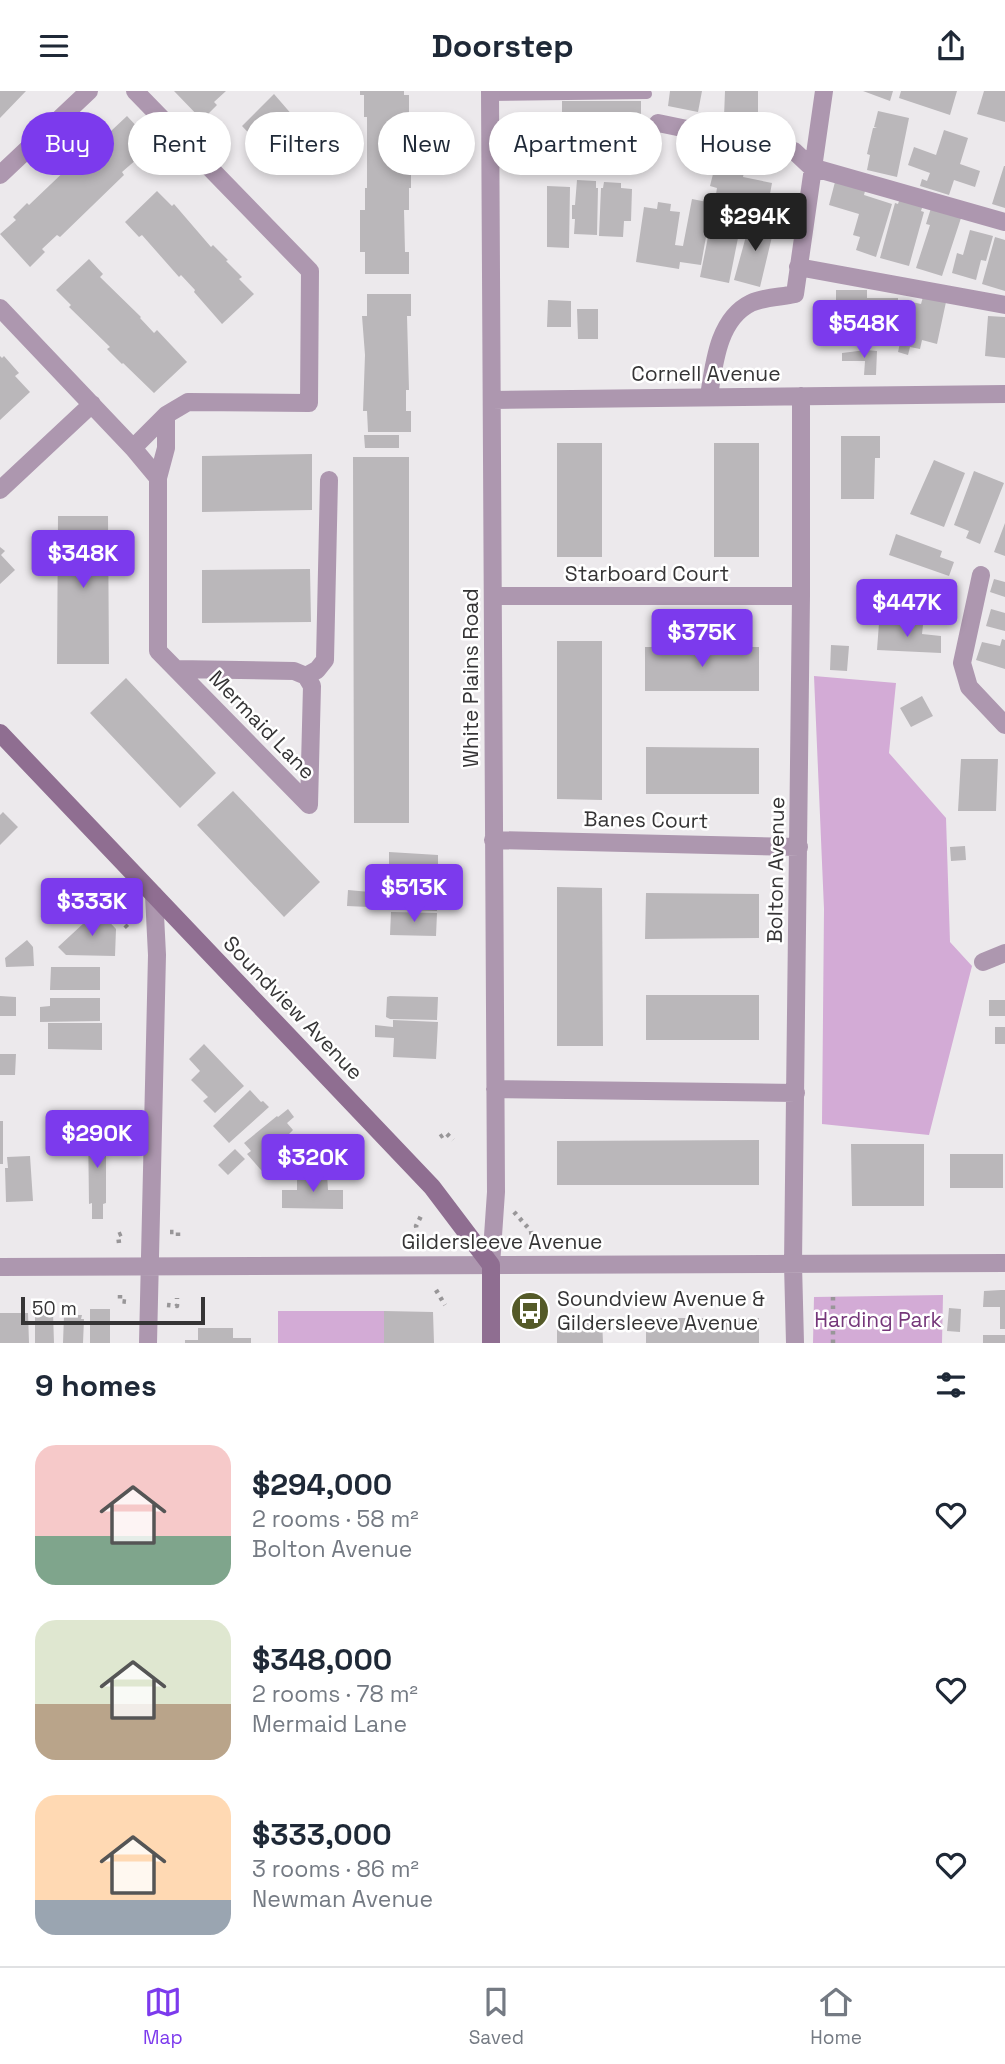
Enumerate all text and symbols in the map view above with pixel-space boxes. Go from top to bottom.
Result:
text: Doorstep [431,26,574,66]
icon: menu [35,27,73,65]
icon: share [932,27,970,65]
chip: Buy [21,112,114,175]
chip: Rent [128,112,231,175]
chip: Filters [245,112,364,175]
chip: New [378,112,475,175]
chip: Apartment [489,112,662,175]
chip: House [676,112,796,175]
pin: $294K [706,193,804,253]
text: $294K [720,201,790,231]
pin: $548K [815,301,913,360]
text: $548K [829,308,899,338]
street label: Cornell Avenue [631,360,781,387]
pin: $348K [34,531,132,590]
text: $348K [48,538,118,568]
street label: Starboard Court [565,560,729,587]
pin: $447K [858,580,956,639]
text: $447K [872,587,942,617]
street label: White Plains Road [457,588,484,768]
pin: $375K [653,609,751,669]
text: $375K [668,617,736,647]
street label: Mermaid Lane [203,664,321,785]
street label: Bolton Avenue [761,797,790,943]
street label: Banes Court [583,805,709,834]
pin: $513K [365,865,463,924]
text: $513K [381,872,447,902]
pin: $333K [43,879,141,938]
text: $333K [57,886,127,916]
street label: Soundview Avenue [218,930,369,1085]
pin: $290K [48,1111,146,1170]
text: $290K [61,1118,133,1148]
pin: $320K [264,1135,362,1194]
text: $320K [278,1142,348,1172]
street label: Gildersleeve Avenue [401,1228,603,1255]
place label: Soundview Avenue & Gildersleeve Avenue [557,1285,765,1336]
bus stop icon: Soundview Avenue & Gildersleeve Avenue [509,1290,551,1332]
scale bar [21,1294,205,1326]
text: 50 m [32,1296,77,1321]
park label: Harding Park [814,1306,942,1333]
text: 9 homes [35,1366,157,1405]
icon: filters [932,1366,970,1404]
text: $294,000 [252,1465,392,1504]
icon: home [91,1473,175,1557]
icon: heart [932,1496,970,1534]
text: 2 rooms · 58 m² [252,1504,419,1534]
text: Bolton Avenue [252,1534,412,1564]
text: $348,000 [252,1640,392,1679]
icon: home [91,1648,175,1732]
icon: heart [932,1671,970,1709]
text: 2 rooms · 78 m² [252,1679,418,1709]
text: Mermaid Lane [252,1709,407,1739]
text: $333,000 [252,1815,392,1854]
icon: home [91,1823,175,1907]
icon: heart [932,1846,970,1884]
text: 3 rooms · 86 m² [252,1854,419,1884]
text: Newman Avenue [252,1884,433,1914]
tab: Map [143,1983,183,2050]
tab: Saved [469,1983,524,2050]
tab: Home [810,1983,862,2050]

